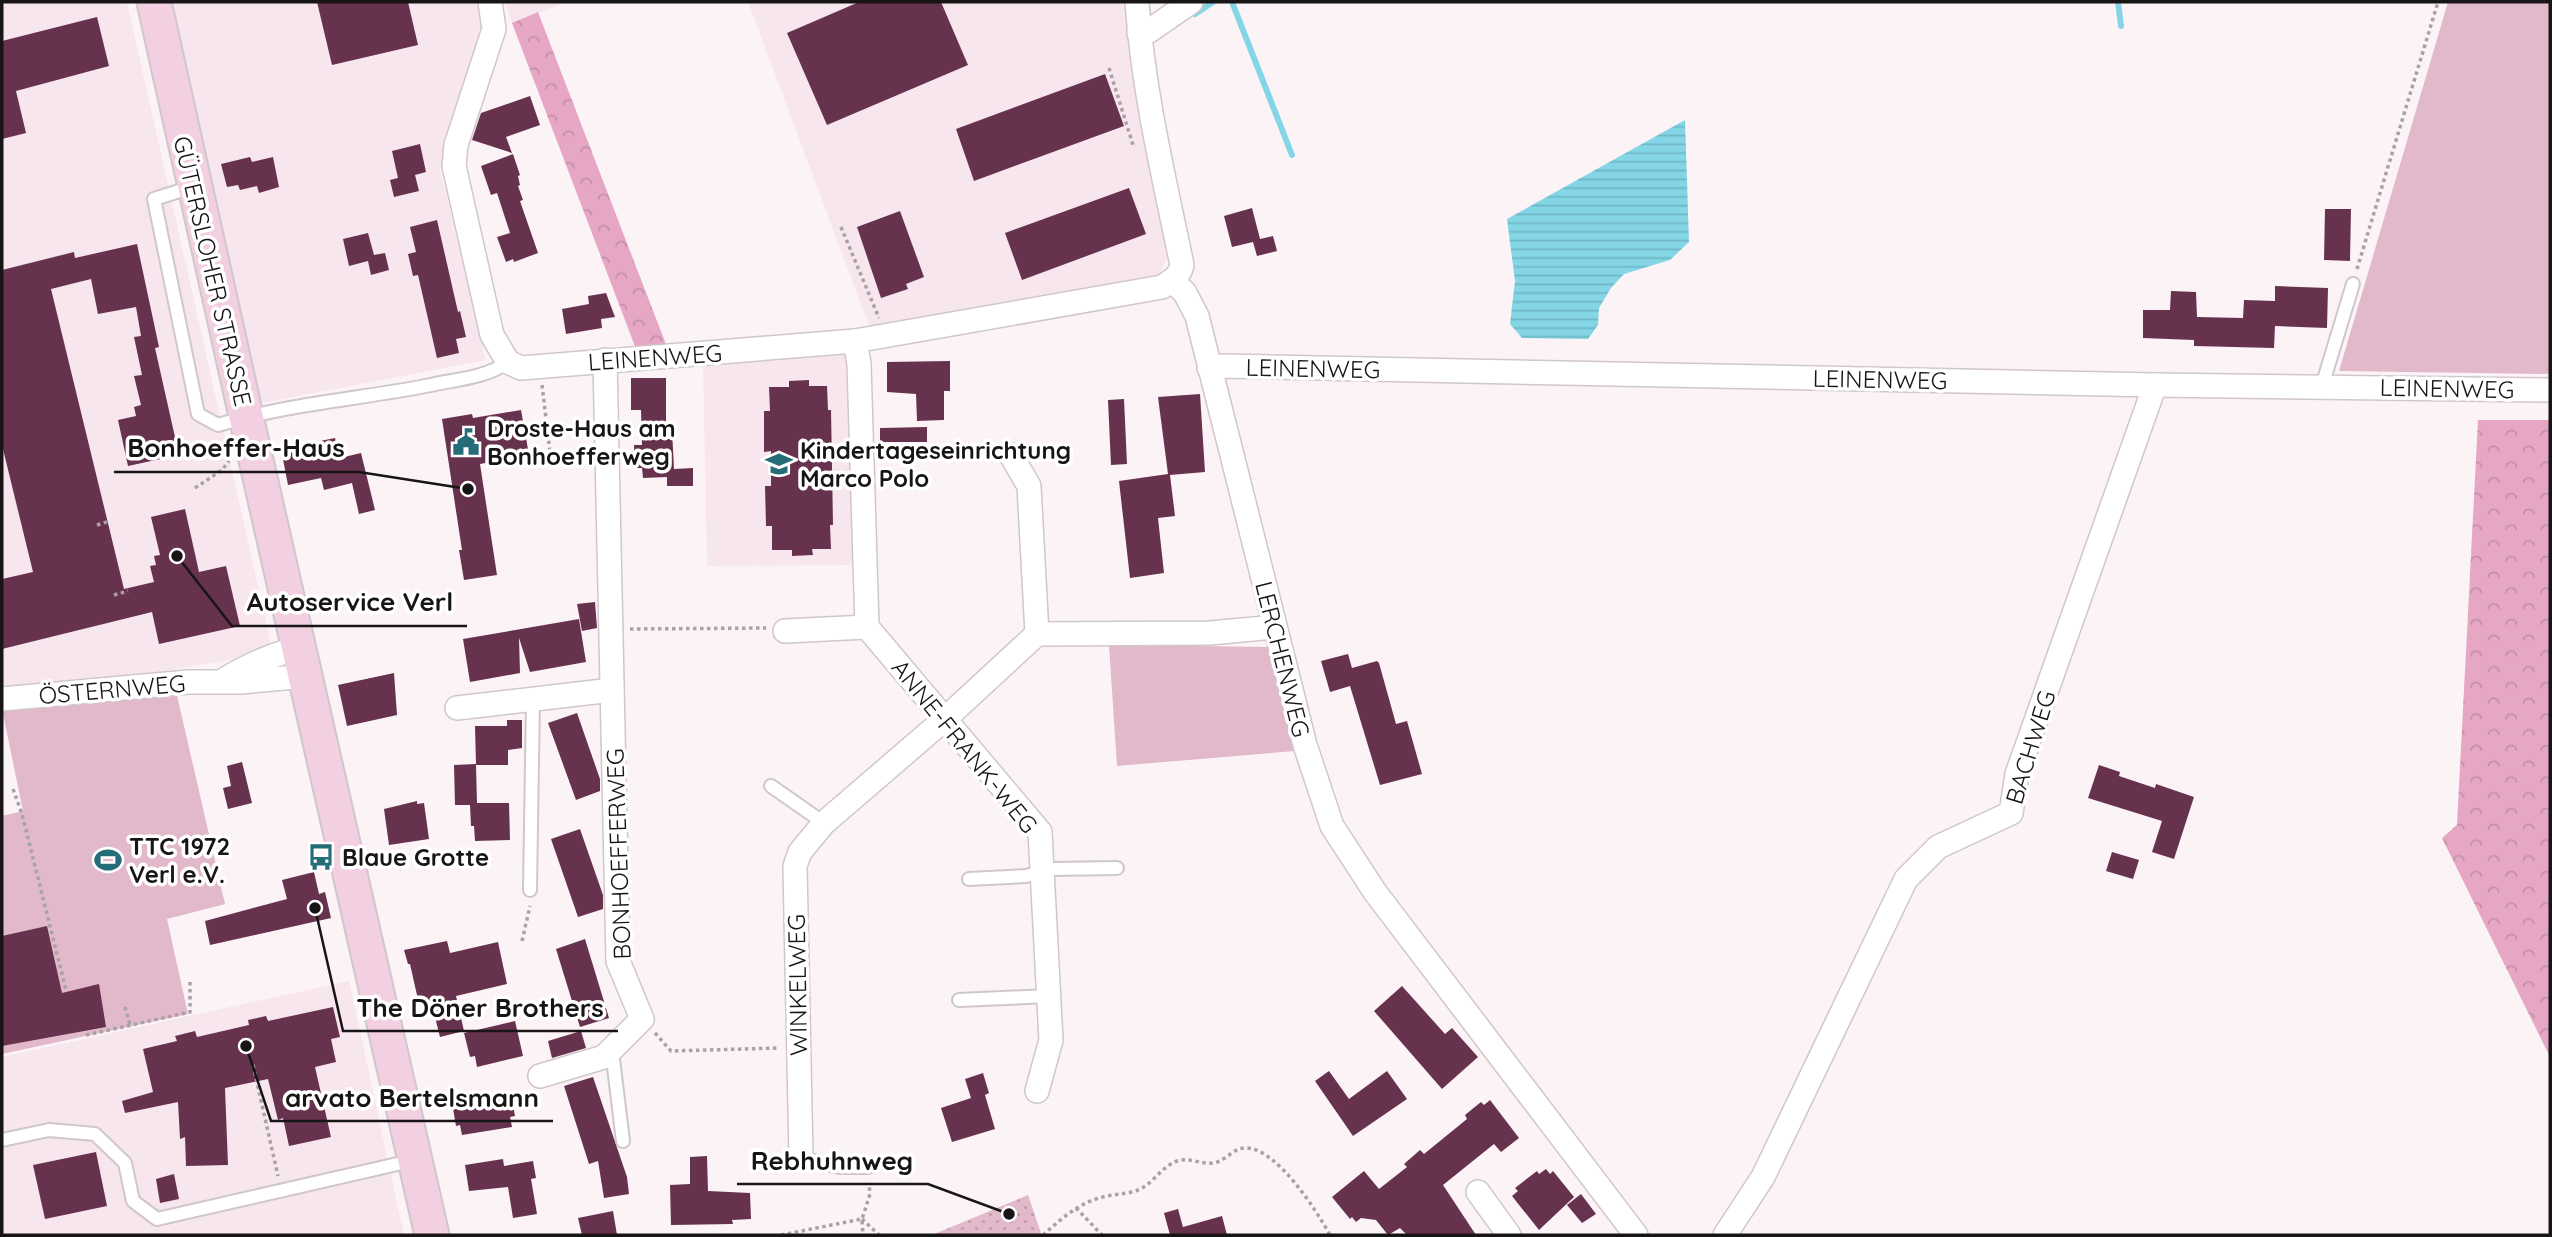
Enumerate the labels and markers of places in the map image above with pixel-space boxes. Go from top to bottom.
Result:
place label: Droste-Haus am Bonhoefferweg [487,413,676,471]
callout: Bonhoeffer-Haus [114,425,359,472]
public building icon: Droste-Haus am Bonhoefferweg [451,427,481,457]
place label: Kindertageseinrichtung Marco Polo [800,435,1071,493]
school or university icon: Kindertageseinrichtung Marco Polo [764,449,794,479]
callout: Autoservice Verl [232,579,467,626]
place label: TTC 1972 Verl e.V. [129,831,230,889]
bus stop icon: Blaue Grotte [306,842,336,872]
place label: Blaue Grotte [342,842,489,872]
sports icon: TTC 1972 Verl e.V. [93,845,123,875]
callout: The Döner Brothers [343,984,618,1031]
callout: arvato Bertelsmann [271,1074,553,1121]
callout: Rebhuhnweg [737,1137,928,1184]

